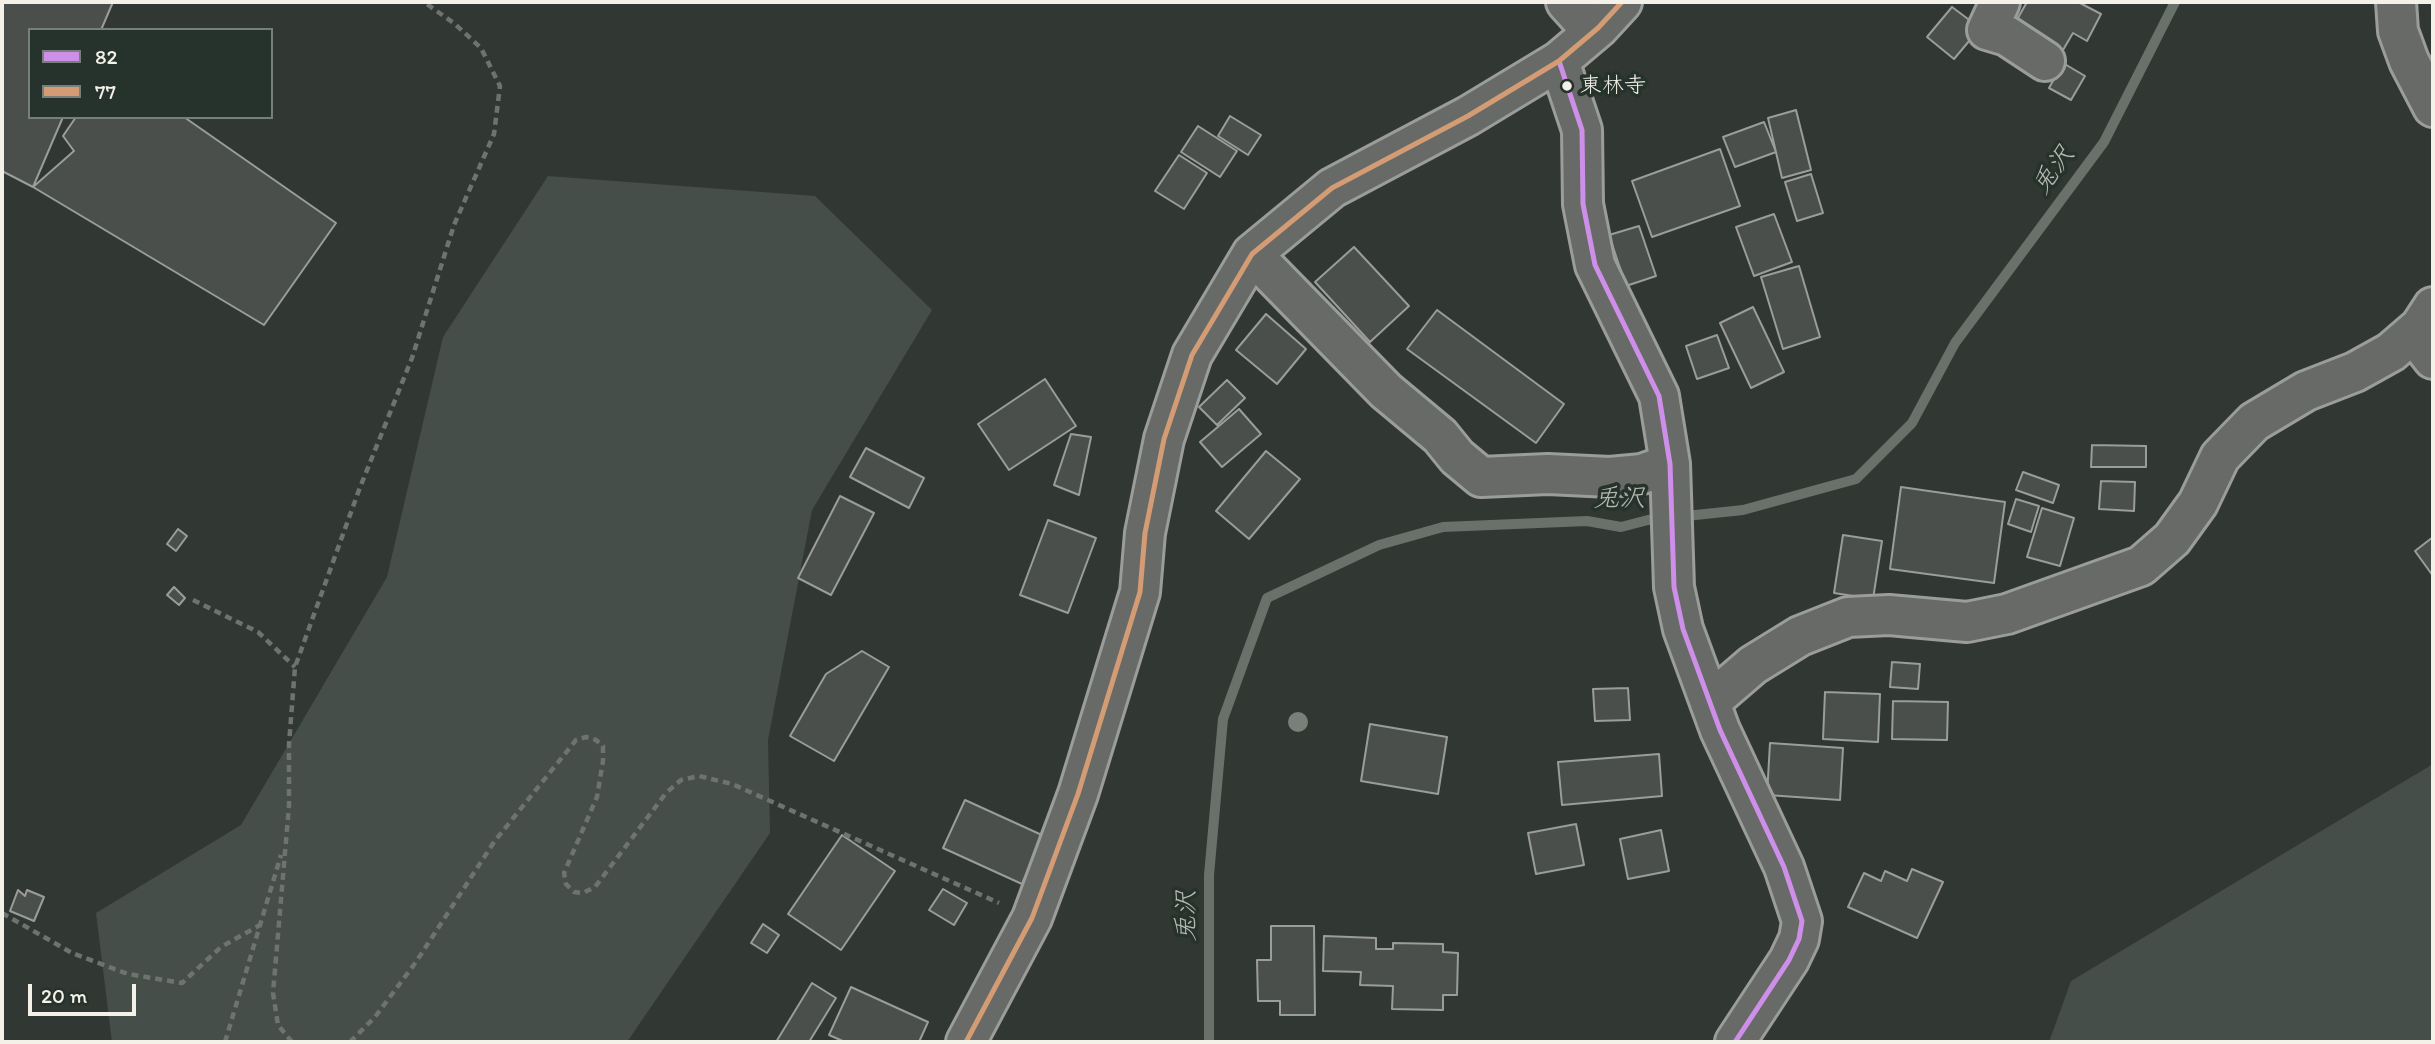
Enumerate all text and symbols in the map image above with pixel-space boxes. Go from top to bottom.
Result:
legend [28,28,273,119]
text: 82 [95,44,118,69]
place label: 東林寺 [1580,73,1646,99]
text: 77 [95,79,116,104]
marker: 東林寺 [1560,79,1574,93]
water label: 兎沢 [2026,141,2082,201]
water label: 兎沢 [1593,483,1645,515]
water label: 兎沢 [1171,890,1203,942]
scale bar [32,970,140,1014]
text: 20 m [41,983,87,1008]

